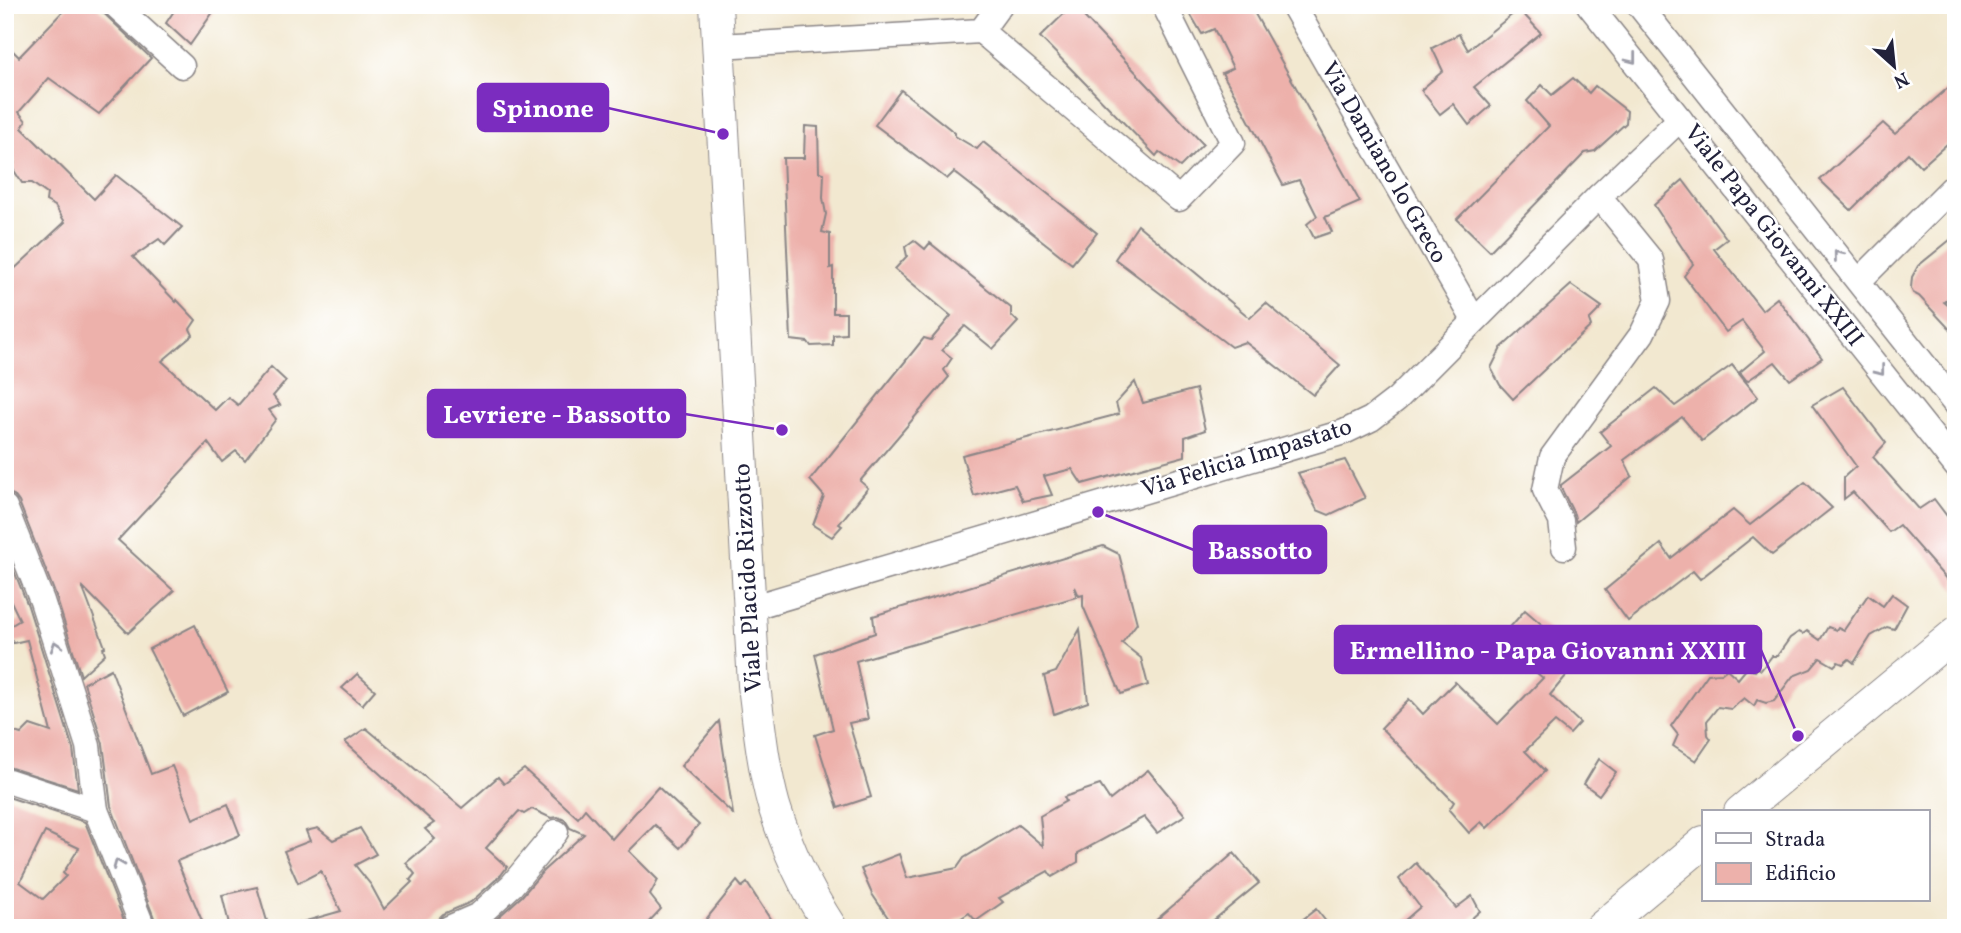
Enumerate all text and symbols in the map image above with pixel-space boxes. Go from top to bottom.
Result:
north arrow [1860,32,1930,102]
one-way arrow [1624,50,1636,63]
street label: Via Damiano lo Greco [1311,56,1455,270]
text: N [1889,65,1913,94]
callout: Spinone [478,84,608,131]
text: Spinone [492,92,594,128]
street label: Viale Papa Giovanni XXIII [1675,117,1871,355]
one-way arrow [1834,250,1846,263]
one-way arrow [1872,363,1884,376]
callout: Levriere - Bassotto [428,390,685,437]
text: Levriere - Bassotto [443,398,671,434]
street label: Via Felicia Impastato [1137,411,1357,507]
street label: Viale Placido Rizzotto [726,463,772,693]
callout: Bassotto [1194,526,1326,573]
text: Bassotto [1208,534,1312,570]
callout: Ermellino - Papa Giovanni XXIII [1335,626,1761,673]
text: Ermellino - Papa Giovanni XXIII [1350,634,1746,670]
one-way arrow [50,641,65,653]
legend [1702,810,1930,902]
text: Strada [1765,826,1826,855]
one-way arrow [113,859,127,871]
text: Edificio [1765,860,1836,889]

